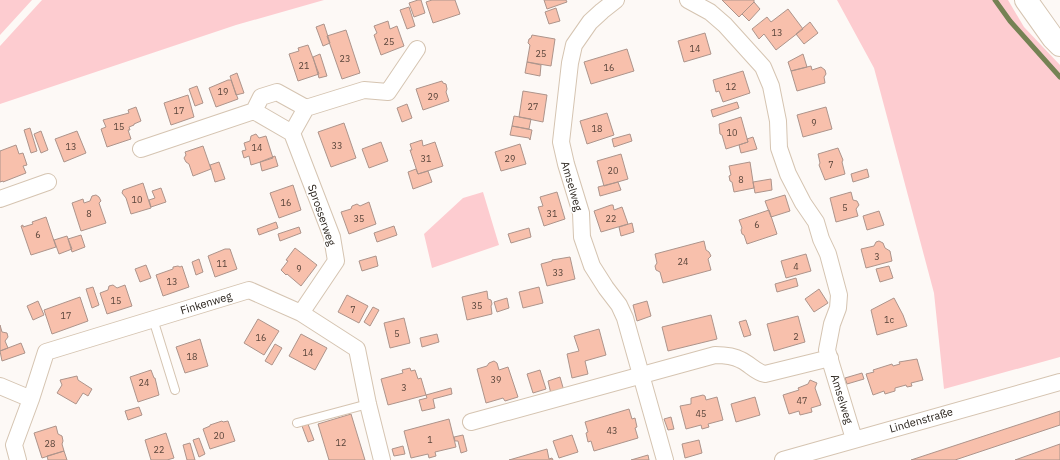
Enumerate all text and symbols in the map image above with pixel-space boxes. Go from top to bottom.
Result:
house number: 13 [772,27,782,38]
house number: 25 [384,36,394,47]
house number: 14 [690,43,700,54]
house number: 25 [536,48,546,59]
house number: 23 [340,53,350,64]
house number: 21 [299,60,309,71]
house number: 16 [604,62,614,73]
house number: 12 [726,81,736,92]
house number: 19 [218,86,228,97]
house number: 29 [428,91,438,102]
house number: 27 [528,101,538,112]
house number: 17 [174,105,184,116]
house number: 9 [811,117,817,128]
house number: 15 [114,121,124,132]
house number: 18 [592,123,602,134]
house number: 10 [727,127,737,138]
house number: 33 [332,140,342,151]
house number: 13 [66,141,76,152]
house number: 14 [252,142,262,153]
house number: 31 [421,153,431,164]
house number: 29 [505,153,515,164]
street label: Amselweg [558,159,586,213]
house number: 7 [828,159,834,170]
house number: 20 [608,165,618,176]
house number: 8 [738,174,744,185]
street label: Sprosserweg [305,182,339,248]
house number: 10 [132,194,142,205]
house number: 16 [281,197,291,208]
house number: 5 [842,202,848,213]
house number: 8 [86,208,92,219]
house number: 31 [547,208,557,219]
house number: 35 [354,213,364,224]
house number: 22 [606,213,616,224]
house number: 6 [754,219,760,230]
house number: 6 [35,229,41,240]
house number: 3 [874,251,880,262]
house number: 24 [678,256,688,267]
house number: 11 [217,258,227,269]
house number: 4 [793,261,799,272]
house number: 9 [296,263,302,274]
house number: 33 [553,267,563,278]
house number: 13 [167,276,177,287]
street label: Finkenweg [178,288,234,317]
house number: 15 [111,295,121,306]
house number: 35 [472,300,482,311]
house number: 7 [350,304,356,315]
house number: 17 [61,310,71,321]
house number: 1c [884,314,894,325]
house number: 5 [394,328,400,339]
house number: 2 [793,331,799,342]
house number: 16 [256,332,266,343]
house number: 14 [303,347,313,358]
house number: 18 [187,351,197,362]
street label: Amselweg [828,372,856,426]
house number: 39 [491,374,501,385]
house number: 24 [139,377,149,388]
house number: 3 [401,382,407,393]
house number: 47 [797,395,807,406]
street label: Lindenstraße [888,404,954,436]
house number: 45 [696,408,706,419]
house number: 43 [607,425,617,436]
house number: 20 [214,430,224,441]
house number: 1 [427,434,433,445]
house number: 12 [336,437,346,448]
house number: 28 [45,438,55,449]
house number: 22 [154,444,164,455]

